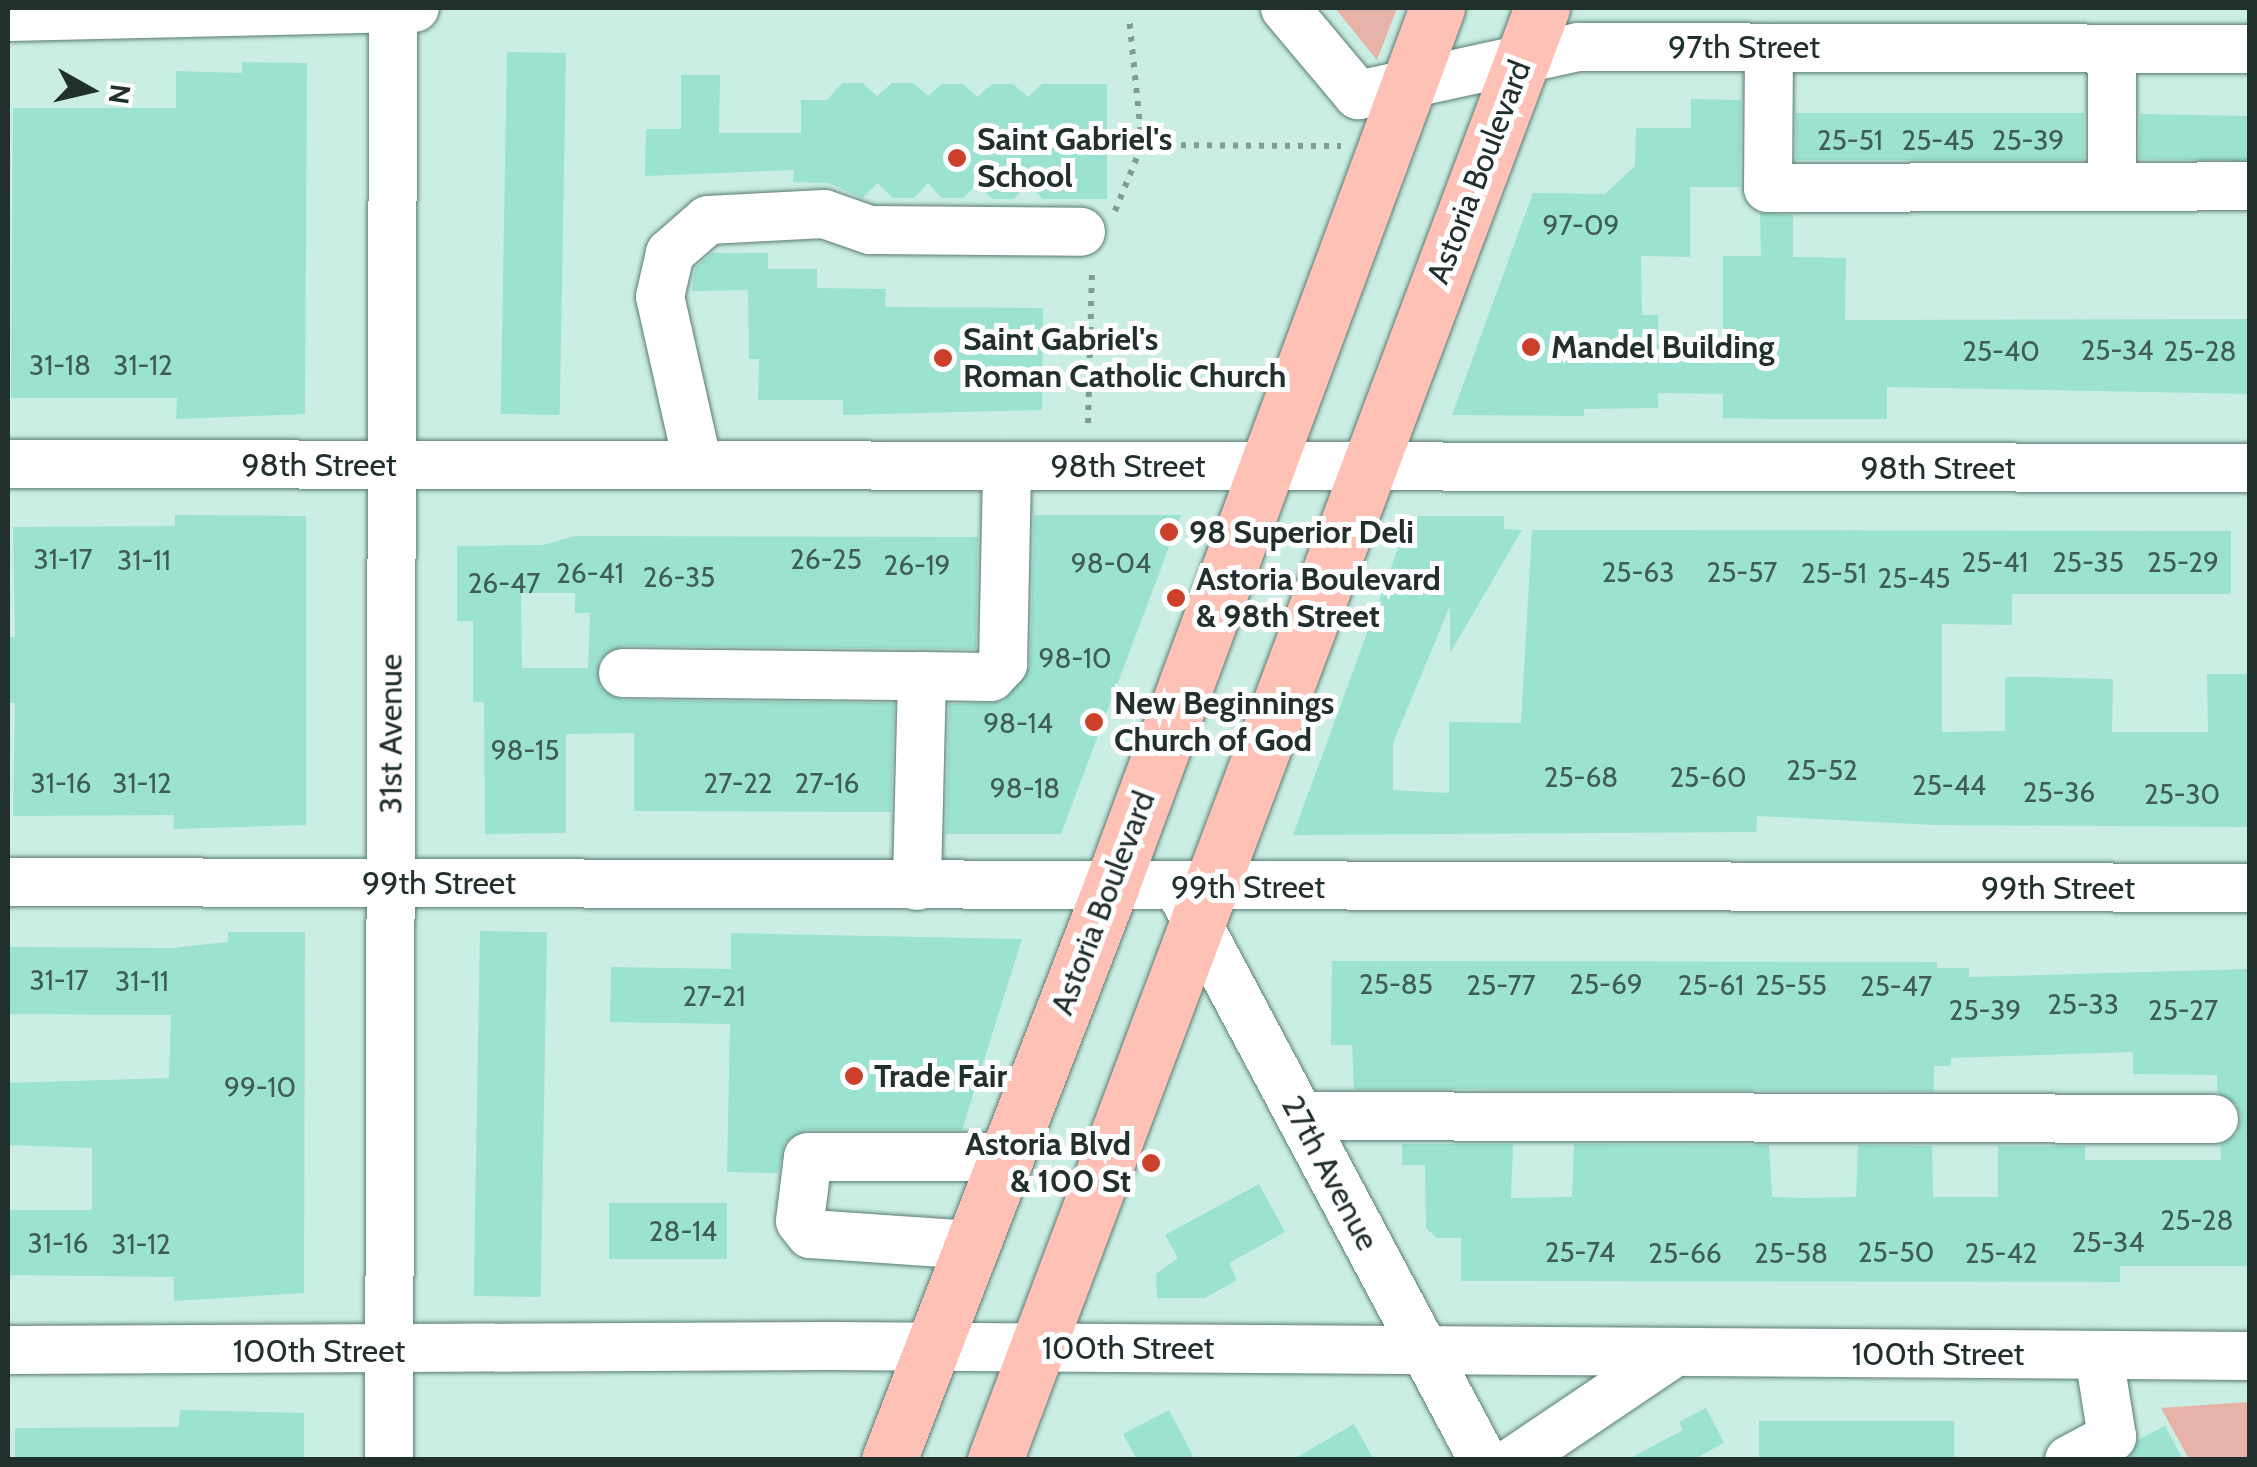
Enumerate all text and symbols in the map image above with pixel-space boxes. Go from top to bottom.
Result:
street label: 97th Street [1668,28,1820,66]
north arrow [40,40,140,140]
street label: Astoria Boulevard [1419,55,1539,289]
text: N [101,82,138,106]
place label: Saint Gabriel's School [977,121,1172,196]
house number: 25-51 [1817,123,1883,157]
house number: 25-45 [1901,123,1975,157]
house number: 25-39 [1992,123,2064,157]
marker: Saint Gabriel's School [946,147,968,169]
house number: 97-09 [1543,208,1619,242]
place label: Saint Gabriel's Roman Catholic Church [963,321,1286,396]
place label: Mandel Building [1551,328,1775,366]
house number: 25-34 [2081,333,2153,367]
house number: 25-40 [1962,334,2040,368]
house number: 25-28 [2164,334,2236,368]
marker: Mandel Building [1520,336,1542,358]
marker: Saint Gabriel's Roman Catholic Church [932,347,954,369]
house number: 31-18 [29,348,91,382]
house number: 31-12 [113,348,173,382]
street label: 98th Street [241,446,397,484]
street label: 98th Street [1050,447,1206,485]
street label: 98th Street [1860,449,2016,487]
place label: 98 Superior Deli [1189,513,1414,551]
marker: 98 Superior Deli [1158,521,1180,543]
house number: 31-17 [34,542,92,576]
house number: 26-25 [790,542,862,576]
house number: 31-11 [117,543,171,577]
house number: 25-41 [1961,545,2029,579]
house number: 25-35 [2052,545,2124,579]
house number: 25-29 [2147,545,2219,579]
house number: 98-04 [1071,546,1151,580]
house number: 26-19 [883,548,951,582]
house number: 25-63 [1602,555,1674,589]
house number: 25-57 [1707,555,1777,589]
house number: 26-41 [556,556,624,590]
house number: 25-51 [1801,556,1867,590]
house number: 26-35 [643,560,715,594]
place label: Astoria Boulevard & 98th Street [1196,561,1441,636]
house number: 25-45 [1877,561,1951,595]
house number: 26-47 [468,566,540,600]
marker: Astoria Boulevard & 98th Street [1165,587,1187,609]
house number: 98-10 [1039,641,1111,675]
street label: 31st Avenue [372,654,410,814]
place label: New Beginnings Church of God [1114,685,1334,760]
house number: 98-14 [983,706,1053,740]
marker: New Beginnings Church of God [1083,711,1105,733]
house number: 98-15 [491,733,559,767]
house number: 25-52 [1786,753,1858,787]
house number: 25-68 [1544,760,1618,794]
house number: 25-60 [1669,760,1747,794]
house number: 31-16 [31,766,91,800]
house number: 31-12 [112,766,172,800]
house number: 27-22 [703,766,773,800]
house number: 27-16 [795,766,859,800]
house number: 25-44 [1912,768,1986,802]
house number: 98-18 [990,771,1060,805]
house number: 25-36 [2023,775,2095,809]
house number: 25-30 [2144,777,2220,811]
street label: Astoria Boulevard [1043,786,1163,1020]
street label: 99th Street [362,864,516,902]
street label: 99th Street [1171,868,1325,906]
street label: 99th Street [1981,869,2135,907]
house number: 31-17 [30,963,88,997]
house number: 31-11 [115,964,169,998]
house number: 25-85 [1359,967,1433,1001]
house number: 25-69 [1569,967,1643,1001]
house number: 25-77 [1466,968,1536,1002]
house number: 25-61 [1678,968,1744,1002]
house number: 25-55 [1755,968,1827,1002]
house number: 25-47 [1860,969,1932,1003]
house number: 27-21 [682,979,746,1013]
house number: 25-33 [2047,987,2119,1021]
house number: 25-39 [1949,993,2021,1027]
house number: 25-27 [2148,993,2218,1027]
place label: Trade Fair [874,1057,1007,1095]
marker: Trade Fair [843,1065,865,1087]
house number: 99-10 [224,1070,296,1104]
street label: 27th Avenue [1273,1089,1387,1257]
place label: Astoria Blvd & 100 St [965,1126,1131,1201]
marker: Astoria Blvd & 100 St [1140,1152,1162,1174]
house number: 25-28 [2161,1203,2233,1237]
house number: 28-14 [649,1214,717,1248]
house number: 25-34 [2072,1225,2144,1259]
house number: 31-16 [28,1226,88,1260]
house number: 31-12 [111,1227,171,1261]
house number: 25-74 [1545,1235,1615,1269]
house number: 25-50 [1858,1235,1934,1269]
house number: 25-66 [1648,1236,1722,1270]
house number: 25-58 [1754,1236,1828,1270]
house number: 25-42 [1965,1236,2037,1270]
street label: 100th Street [1042,1329,1214,1367]
street label: 100th Street [233,1332,405,1370]
street label: 100th Street [1852,1335,2024,1373]

